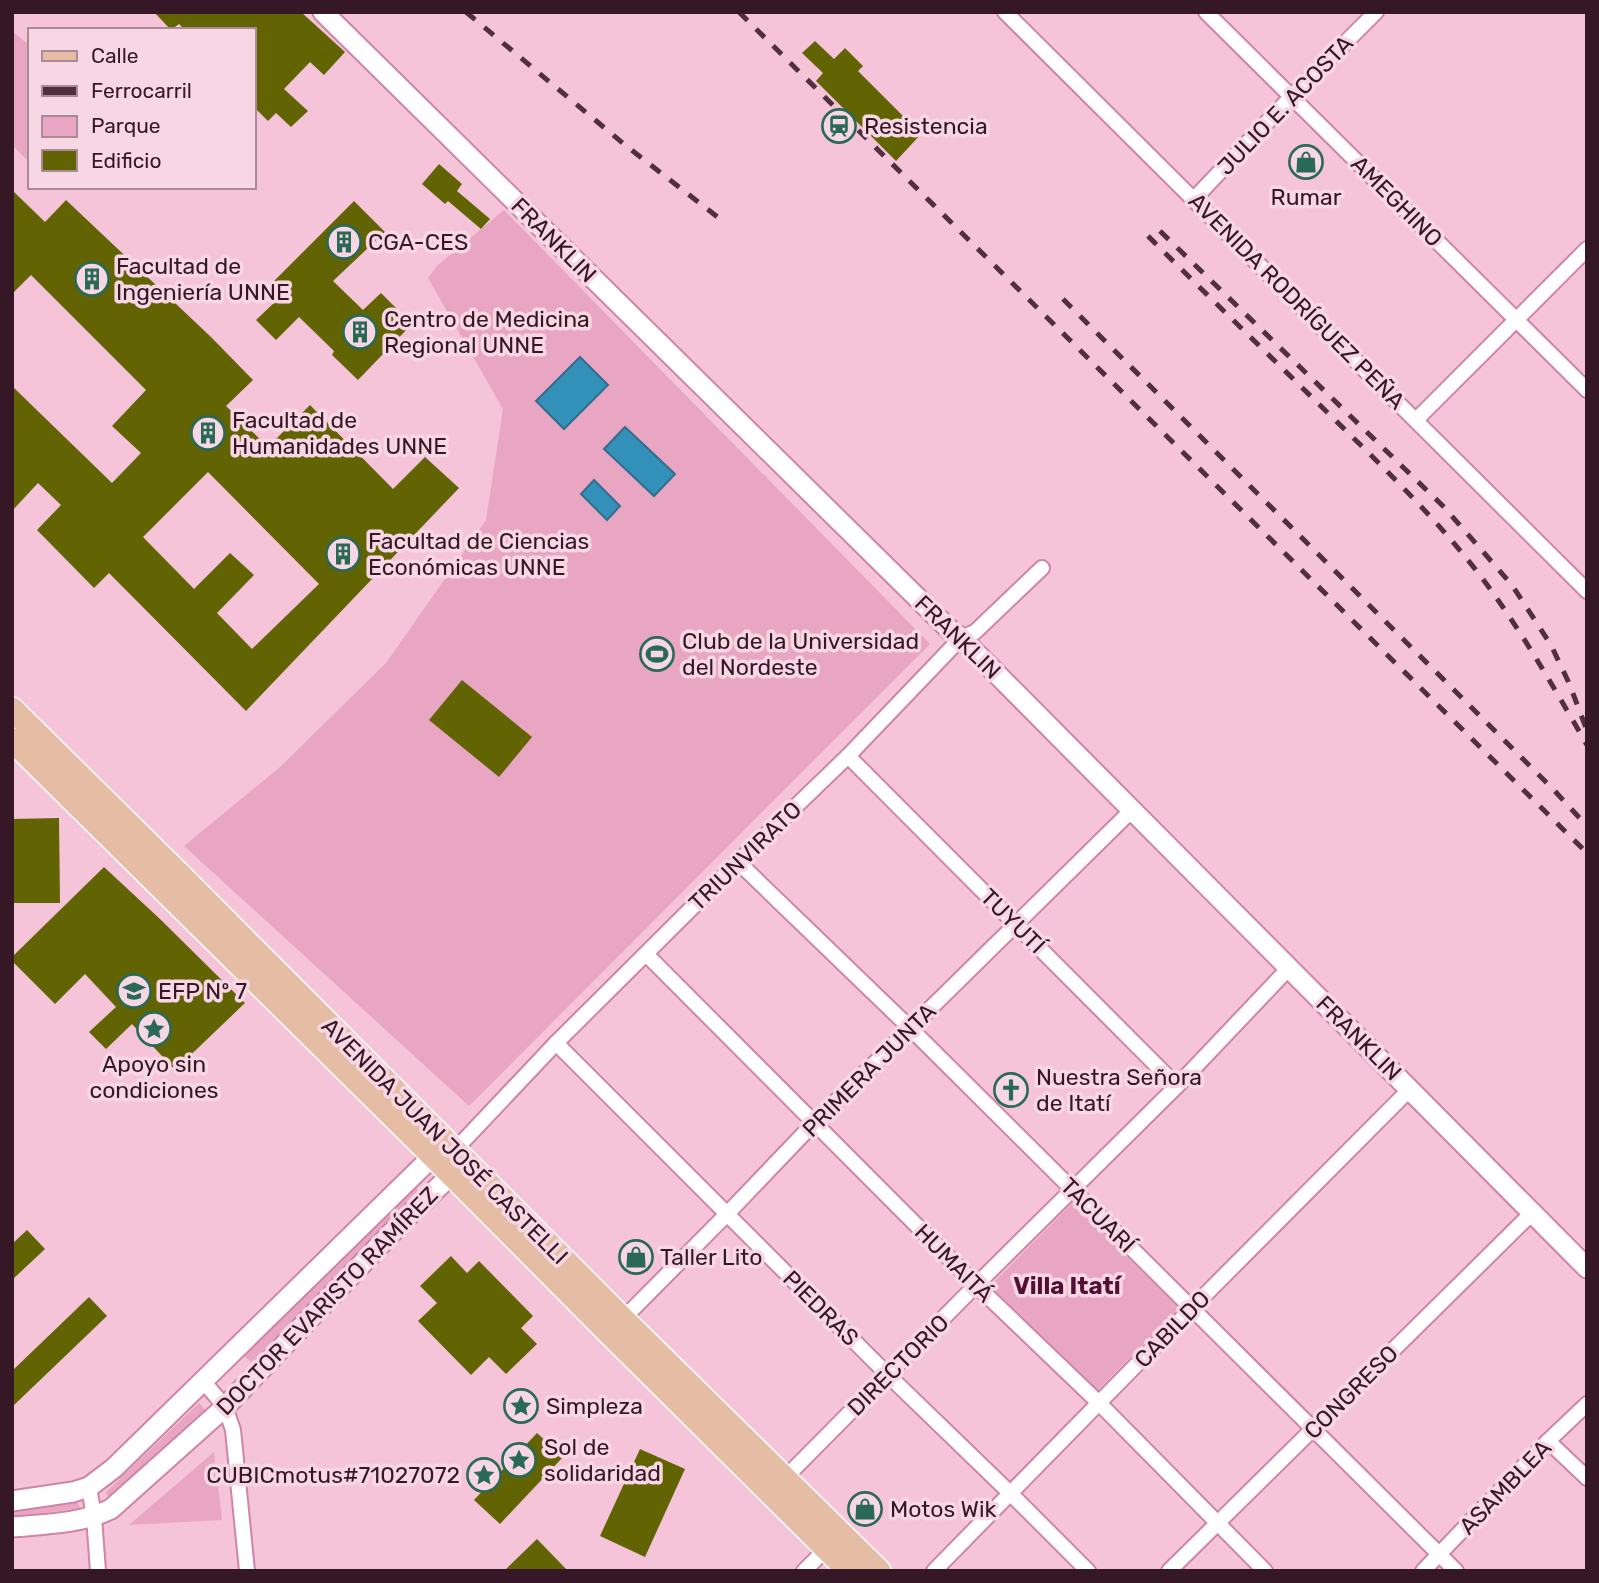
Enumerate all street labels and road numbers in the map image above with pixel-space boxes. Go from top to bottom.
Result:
street label: JULIO E. ACOSTA [1211,29,1359,181]
street label: AMEGHINO [1346,150,1448,252]
street label: AVENIDA RODRÍGUEZ PEÑA [1183,187,1411,415]
street label: FRANKLIN [506,192,602,288]
street label: FRANKLIN [909,589,1007,685]
street label: TRIUNVIRATO [683,795,807,917]
street label: TUYUTÍ [975,883,1052,960]
street label: FRANKLIN [1311,990,1407,1086]
street label: PRIMERA JUNTA [796,997,942,1143]
street label: AVENIDA JUAN JOSÉ CASTELLI [316,1012,574,1270]
street label: TACUARÍ [1055,1172,1142,1259]
street label: DOCTOR EVARISTO RAMÍREZ [210,1181,444,1421]
street label: HUMAITÁ [909,1218,999,1308]
street label: PIEDRAS [777,1264,865,1352]
street label: CABILDO [1128,1285,1216,1373]
street label: DIRECTORIO [842,1309,954,1421]
street label: CONGRESO [1298,1339,1404,1445]
street label: ASAMBLEA [1453,1434,1557,1540]

